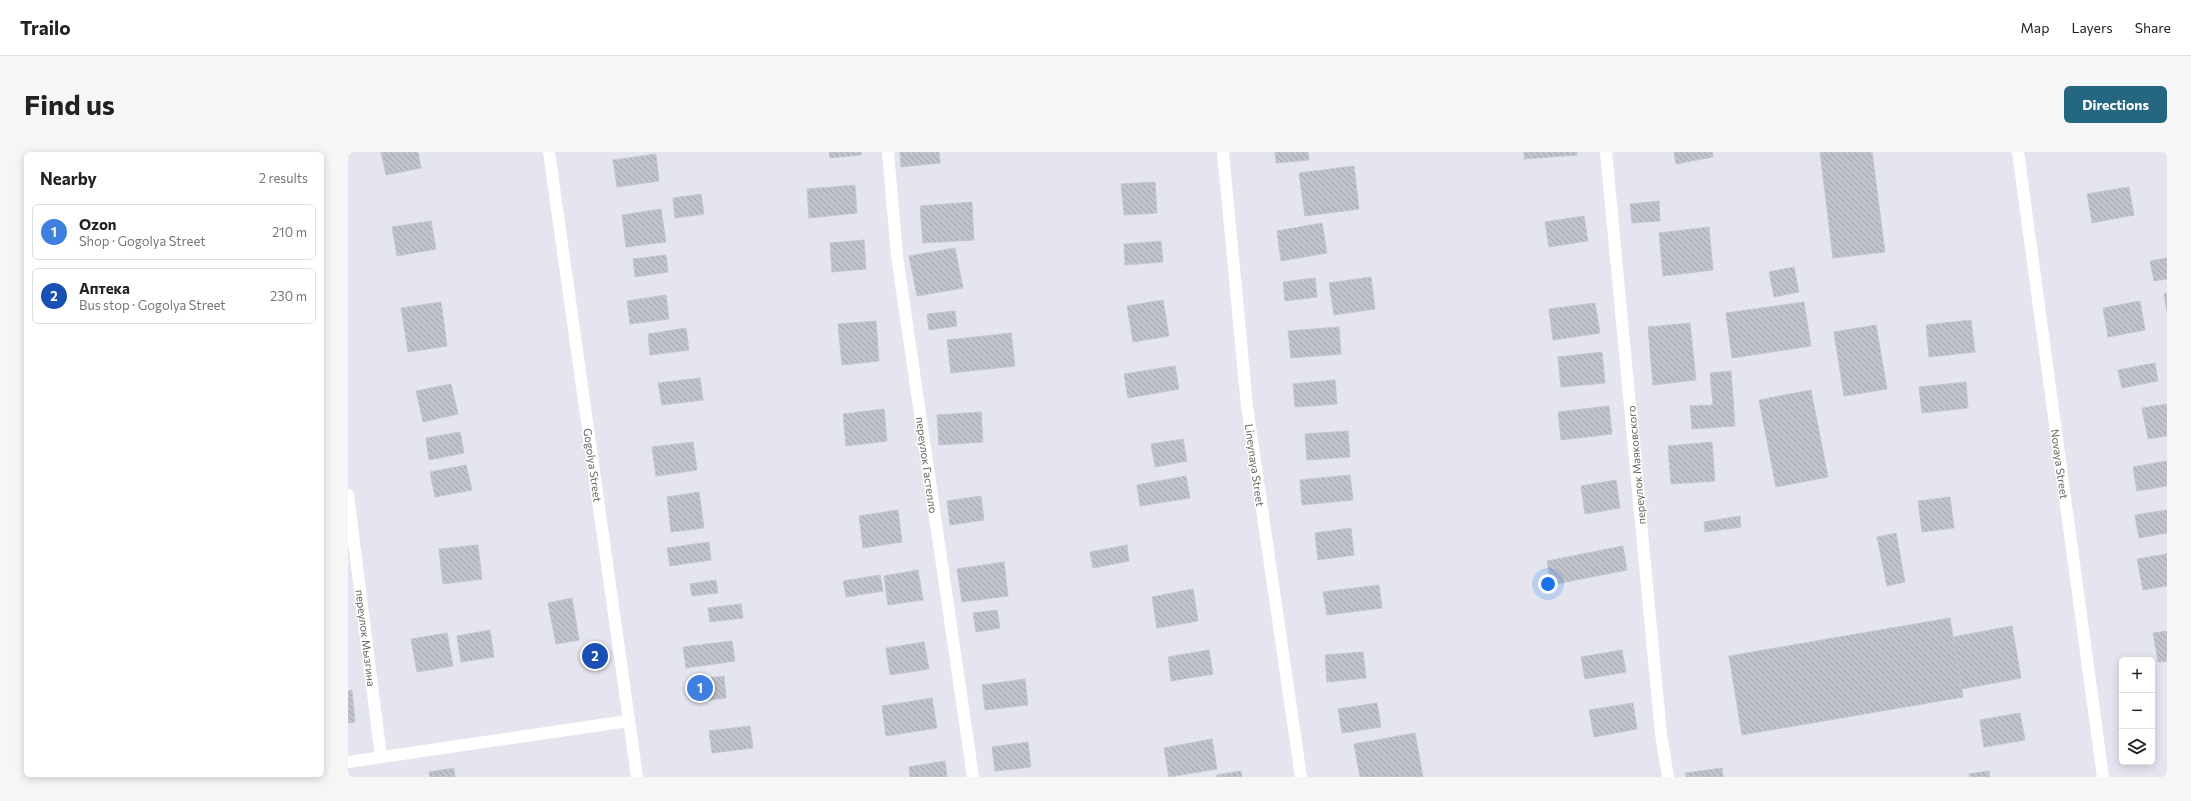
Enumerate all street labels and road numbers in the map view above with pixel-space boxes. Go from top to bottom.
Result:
street label: переулок Маяковского [1624,405,1648,525]
street label: переулок Гастелло [914,416,940,514]
street label: Lineynaya Street [1243,423,1267,508]
street label: Gogolya Street [581,427,605,503]
street label: Novaya Street [2049,428,2071,500]
street label: переулок Мызгина [354,589,378,687]

